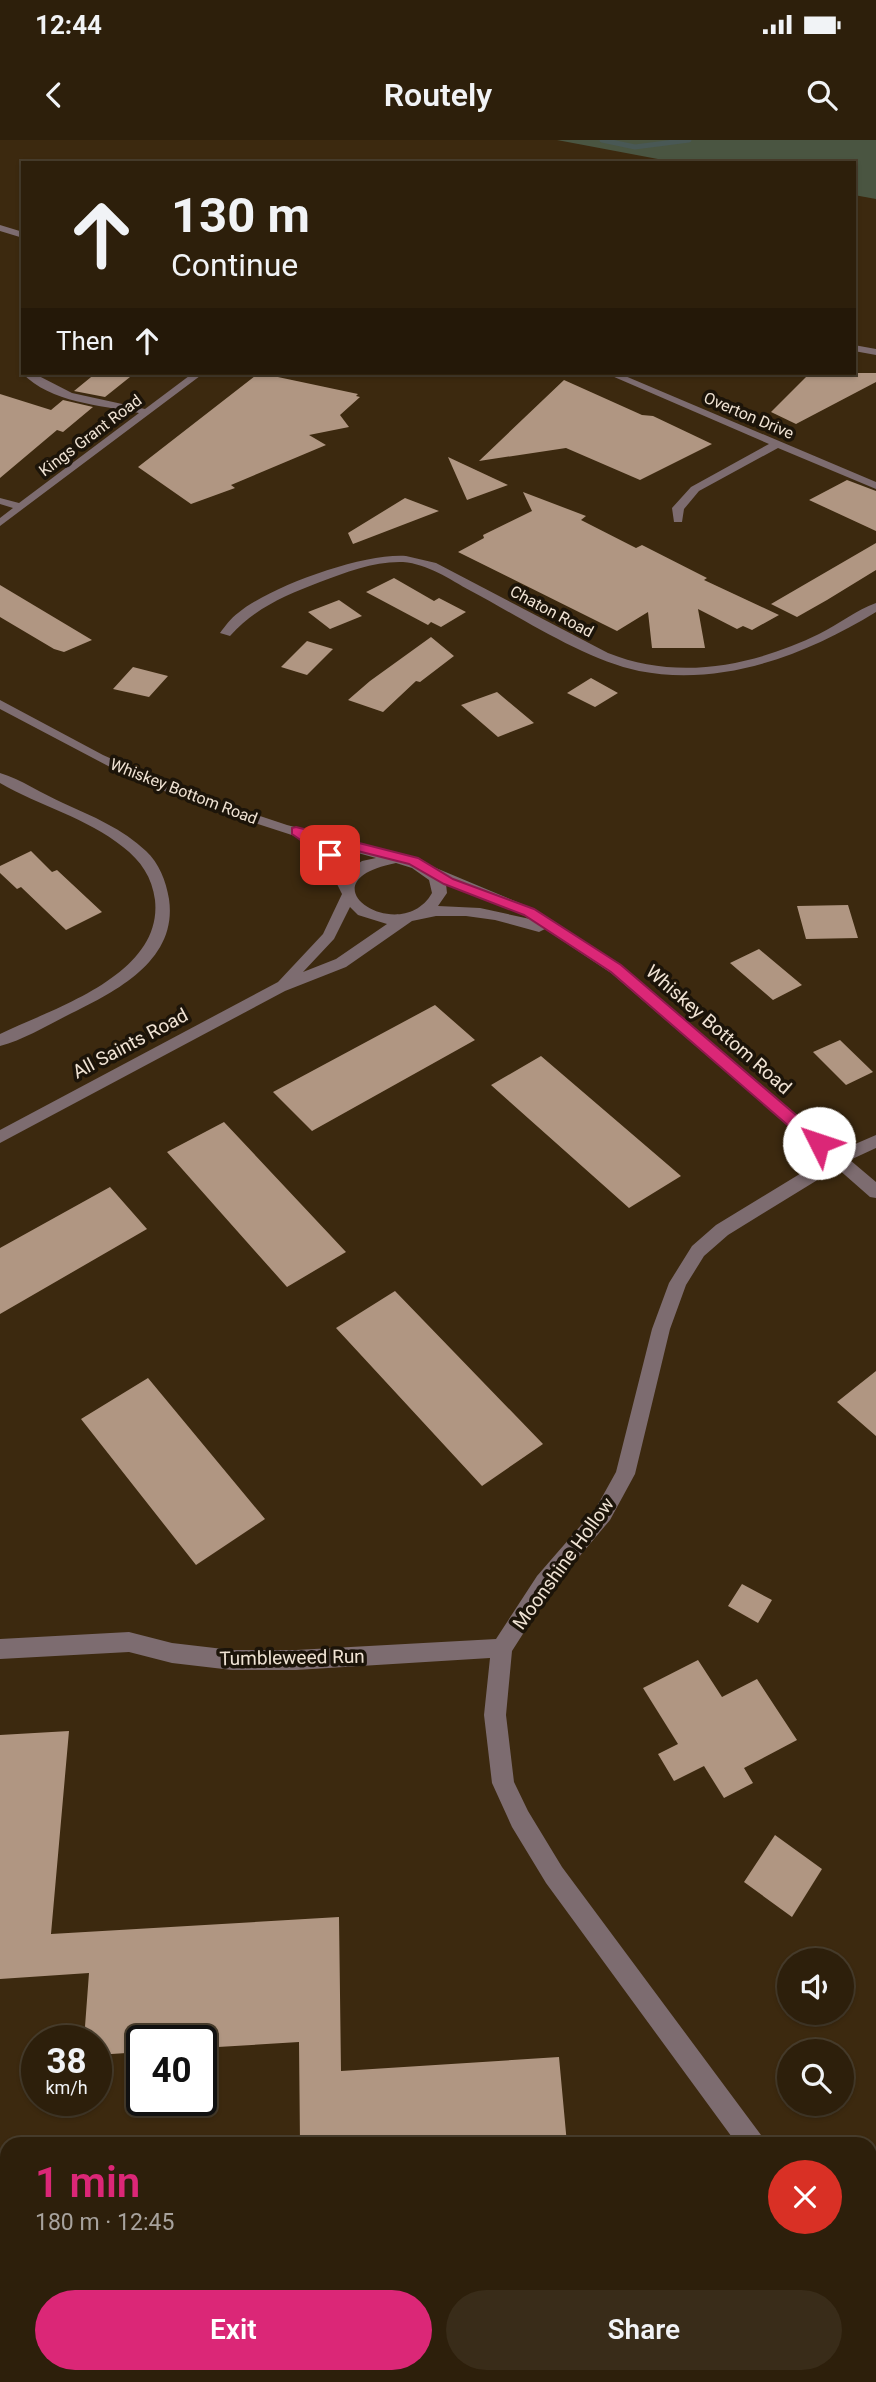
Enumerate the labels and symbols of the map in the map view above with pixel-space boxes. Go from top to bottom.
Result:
street label: Overton Drive [701,388,797,443]
street label: Kings Grant Road [35,391,145,480]
street label: Chaton Road [507,582,597,641]
street label: Whiskey Bottom Road [107,755,260,828]
pin [300,825,360,885]
street label: Whiskey Bottom Road [641,960,796,1099]
street label: All Saints Road [69,1003,192,1084]
position arrow [782,1106,856,1180]
street label: Moonshine Hollow [508,1493,619,1634]
street label: Tumbleweed Run [219,1645,365,1670]
speed limit sign: 40 [126,2025,217,2116]

